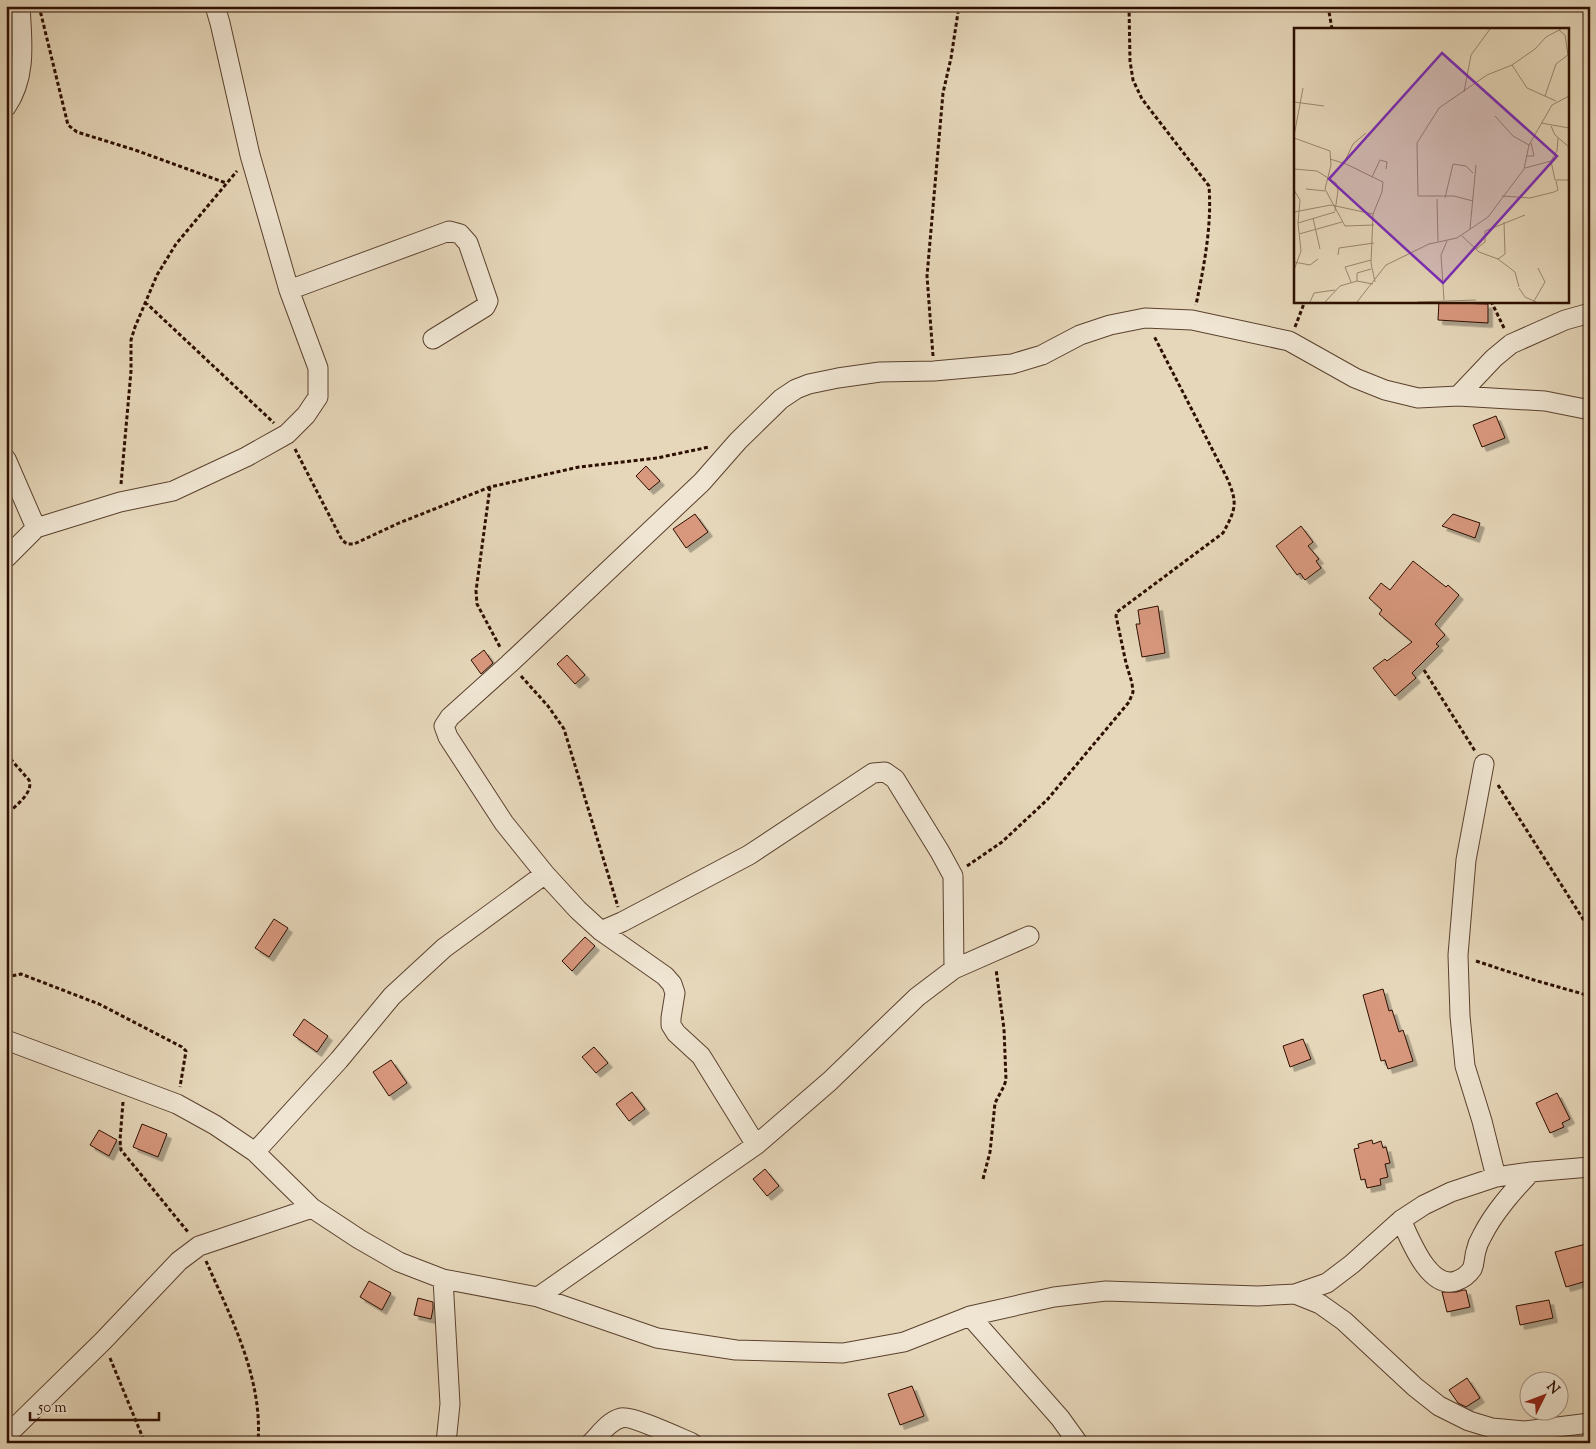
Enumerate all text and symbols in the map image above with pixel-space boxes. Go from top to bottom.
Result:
inset map [1294,28,1568,302]
north arrow [1518,1372,1568,1422]
text: N [1541,1378,1563,1399]
scale bar [30,1389,159,1421]
text: 50 m [37,1398,67,1419]

